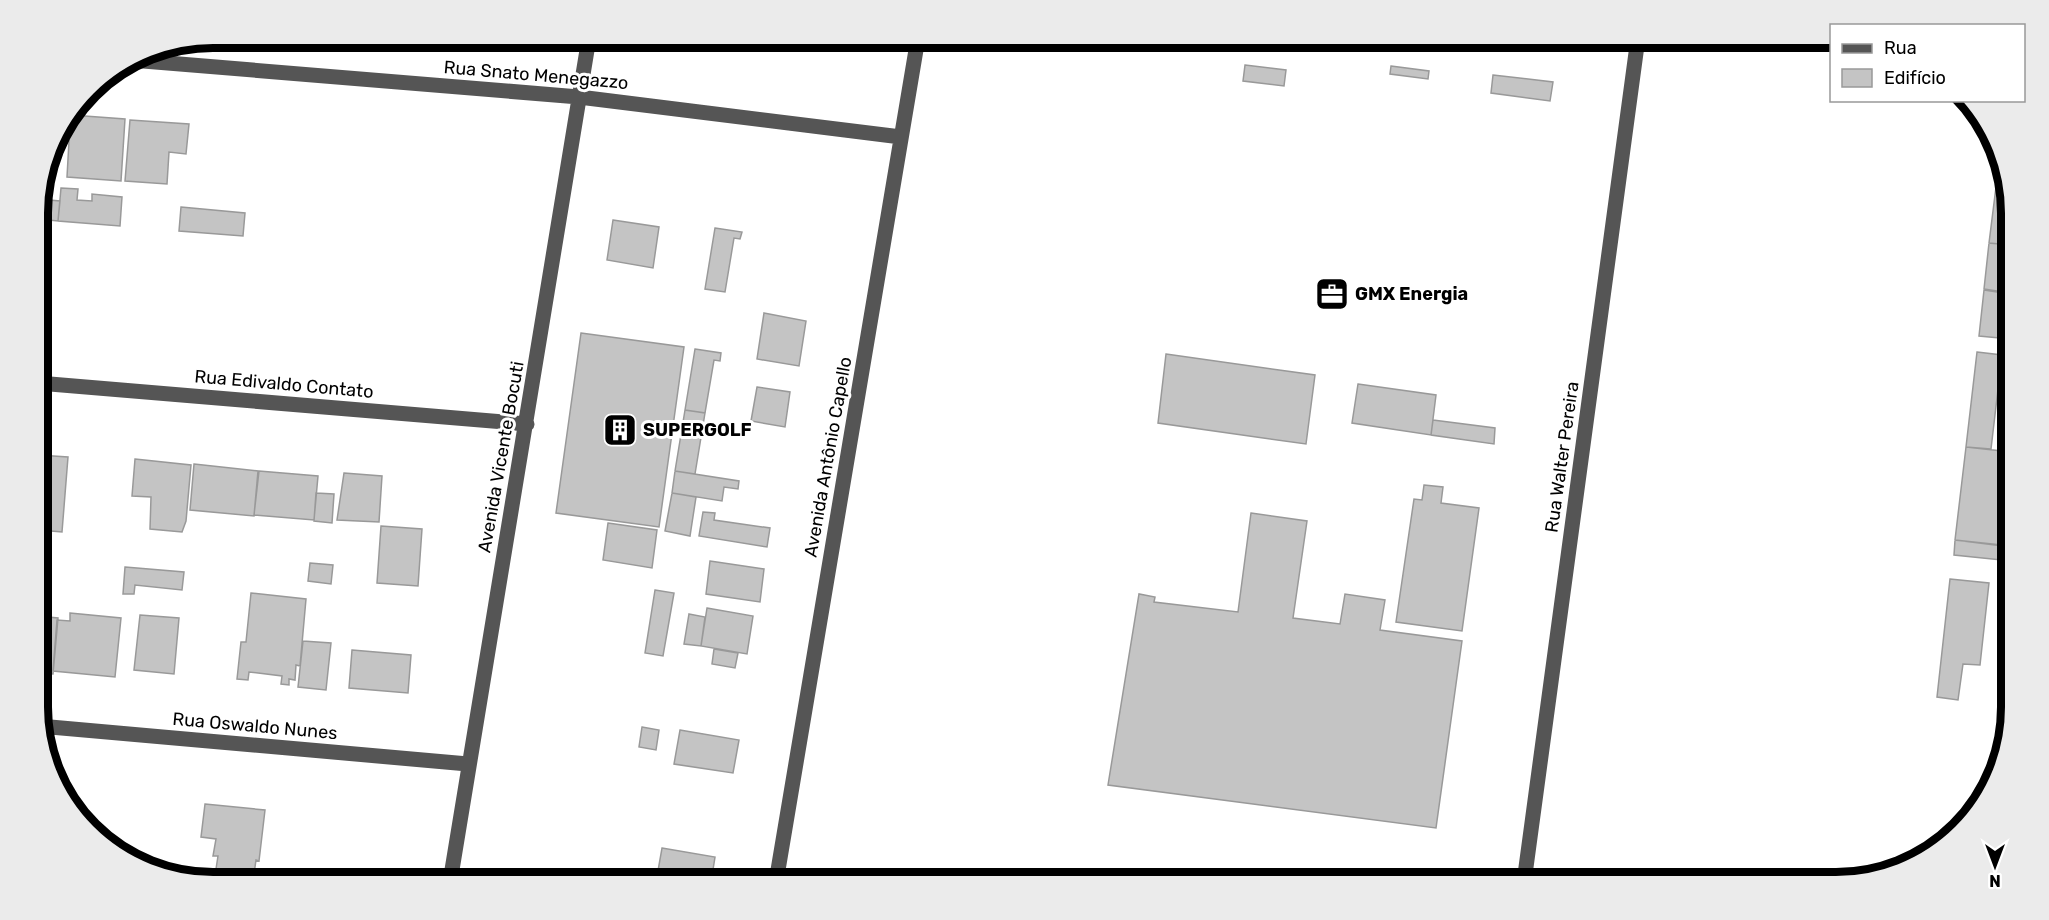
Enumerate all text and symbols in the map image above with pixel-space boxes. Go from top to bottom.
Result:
legend [1830,24,2025,102]
text: Rua [1884,37,1917,59]
street label: Rua Snato Menegazzo [443,56,629,94]
text: Edifício [1884,67,1946,89]
office icon: GMX Energia [1314,276,1350,312]
place label: GMX Energia [1355,283,1468,305]
street label: Avenida Antônio Capello [800,355,856,559]
street label: Avenida Vicente Bocuti [473,360,529,554]
street label: Rua Edivaldo Contato [194,365,374,403]
street label: Rua Walter Pereira [1541,380,1583,534]
building icon: SUPERGOLF [602,412,638,448]
place label: SUPERGOLF [643,419,752,441]
street label: Rua Oswaldo Nunes [172,708,338,744]
north arrow [1965,836,2025,896]
text: N [1989,871,2001,890]

